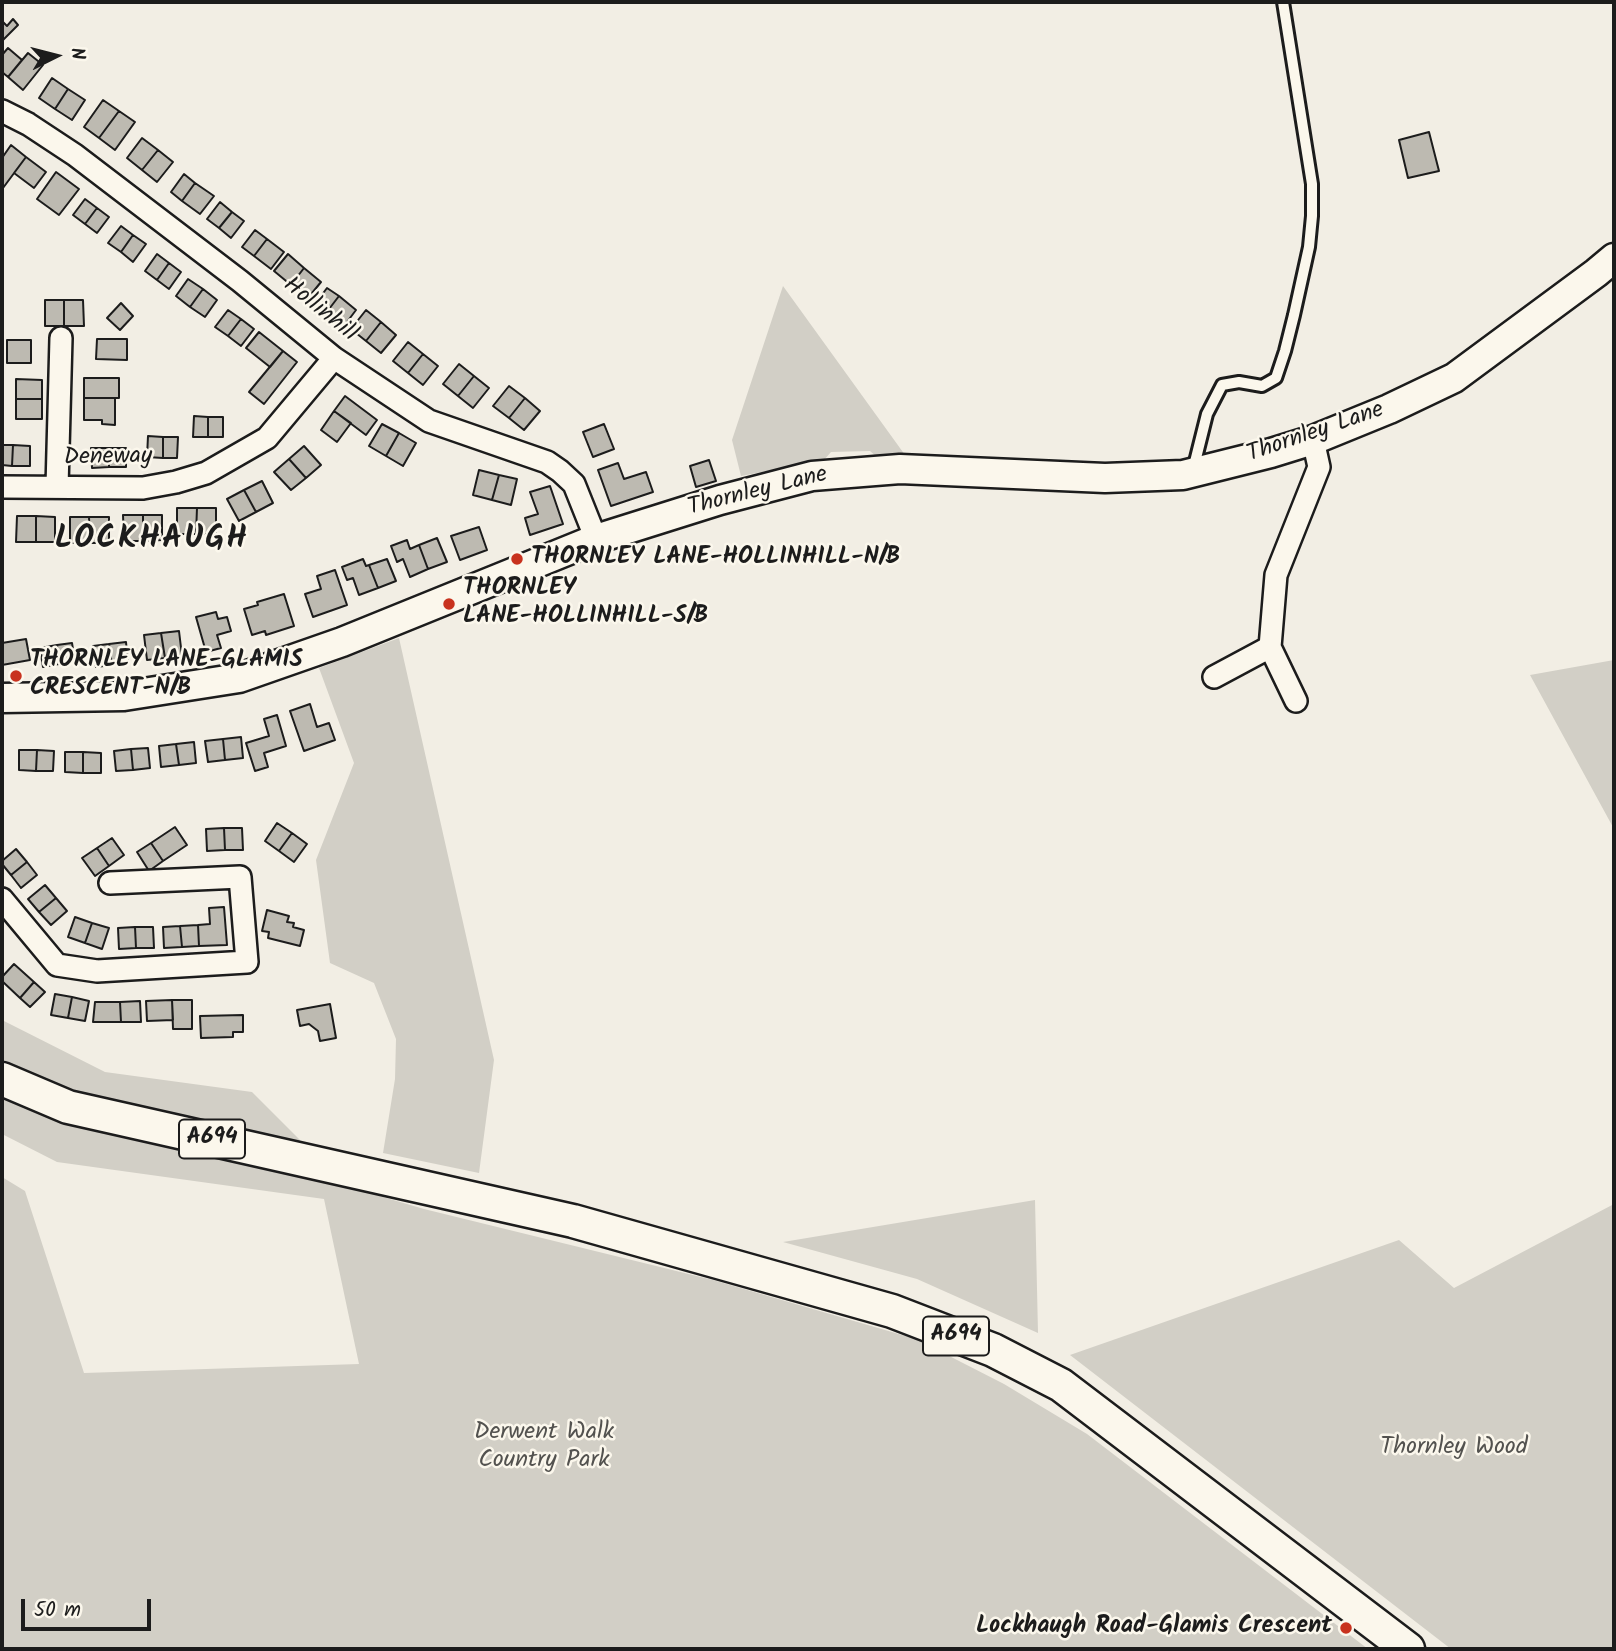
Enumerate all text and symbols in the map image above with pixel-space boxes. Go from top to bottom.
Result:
north arrow [21,21,91,91]
text: N [61,46,92,61]
street label: Hollinhill [276,272,362,350]
street label: Thornley Lane [1244,397,1388,471]
street label: Deneway [63,444,153,474]
street label: Thornley Lane [685,462,831,524]
district label: LOCKHAUGH [56,523,248,561]
place label: THORNLEY LANE-HOLLINHILL-N/B [531,545,901,573]
marker: THORNLEY LANE-HOLLINHILL-N/B [509,551,525,567]
place label: THORNLEY LANE-HOLLINHILL-S/B [463,576,709,632]
marker: THORNLEY LANE-HOLLINHILL-S/B [441,596,457,612]
place label: THORNLEY LANE-GLAMIS CRESCENT-N/B [30,648,303,704]
marker: THORNLEY LANE-GLAMIS CRESCENT-N/B [8,668,24,684]
road number: A694 [179,1120,245,1158]
road number: A694 [923,1316,989,1356]
park label: Derwent Walk Country Park [474,1420,614,1476]
park label: Thornley Wood [1380,1435,1528,1463]
scale bar [24,1584,154,1628]
text: 50 m [34,1594,81,1627]
place label: Lockhaugh Road-Glamis Crescent [976,1614,1332,1642]
marker: Lockhaugh Road-Glamis Crescent [1338,1620,1354,1636]

